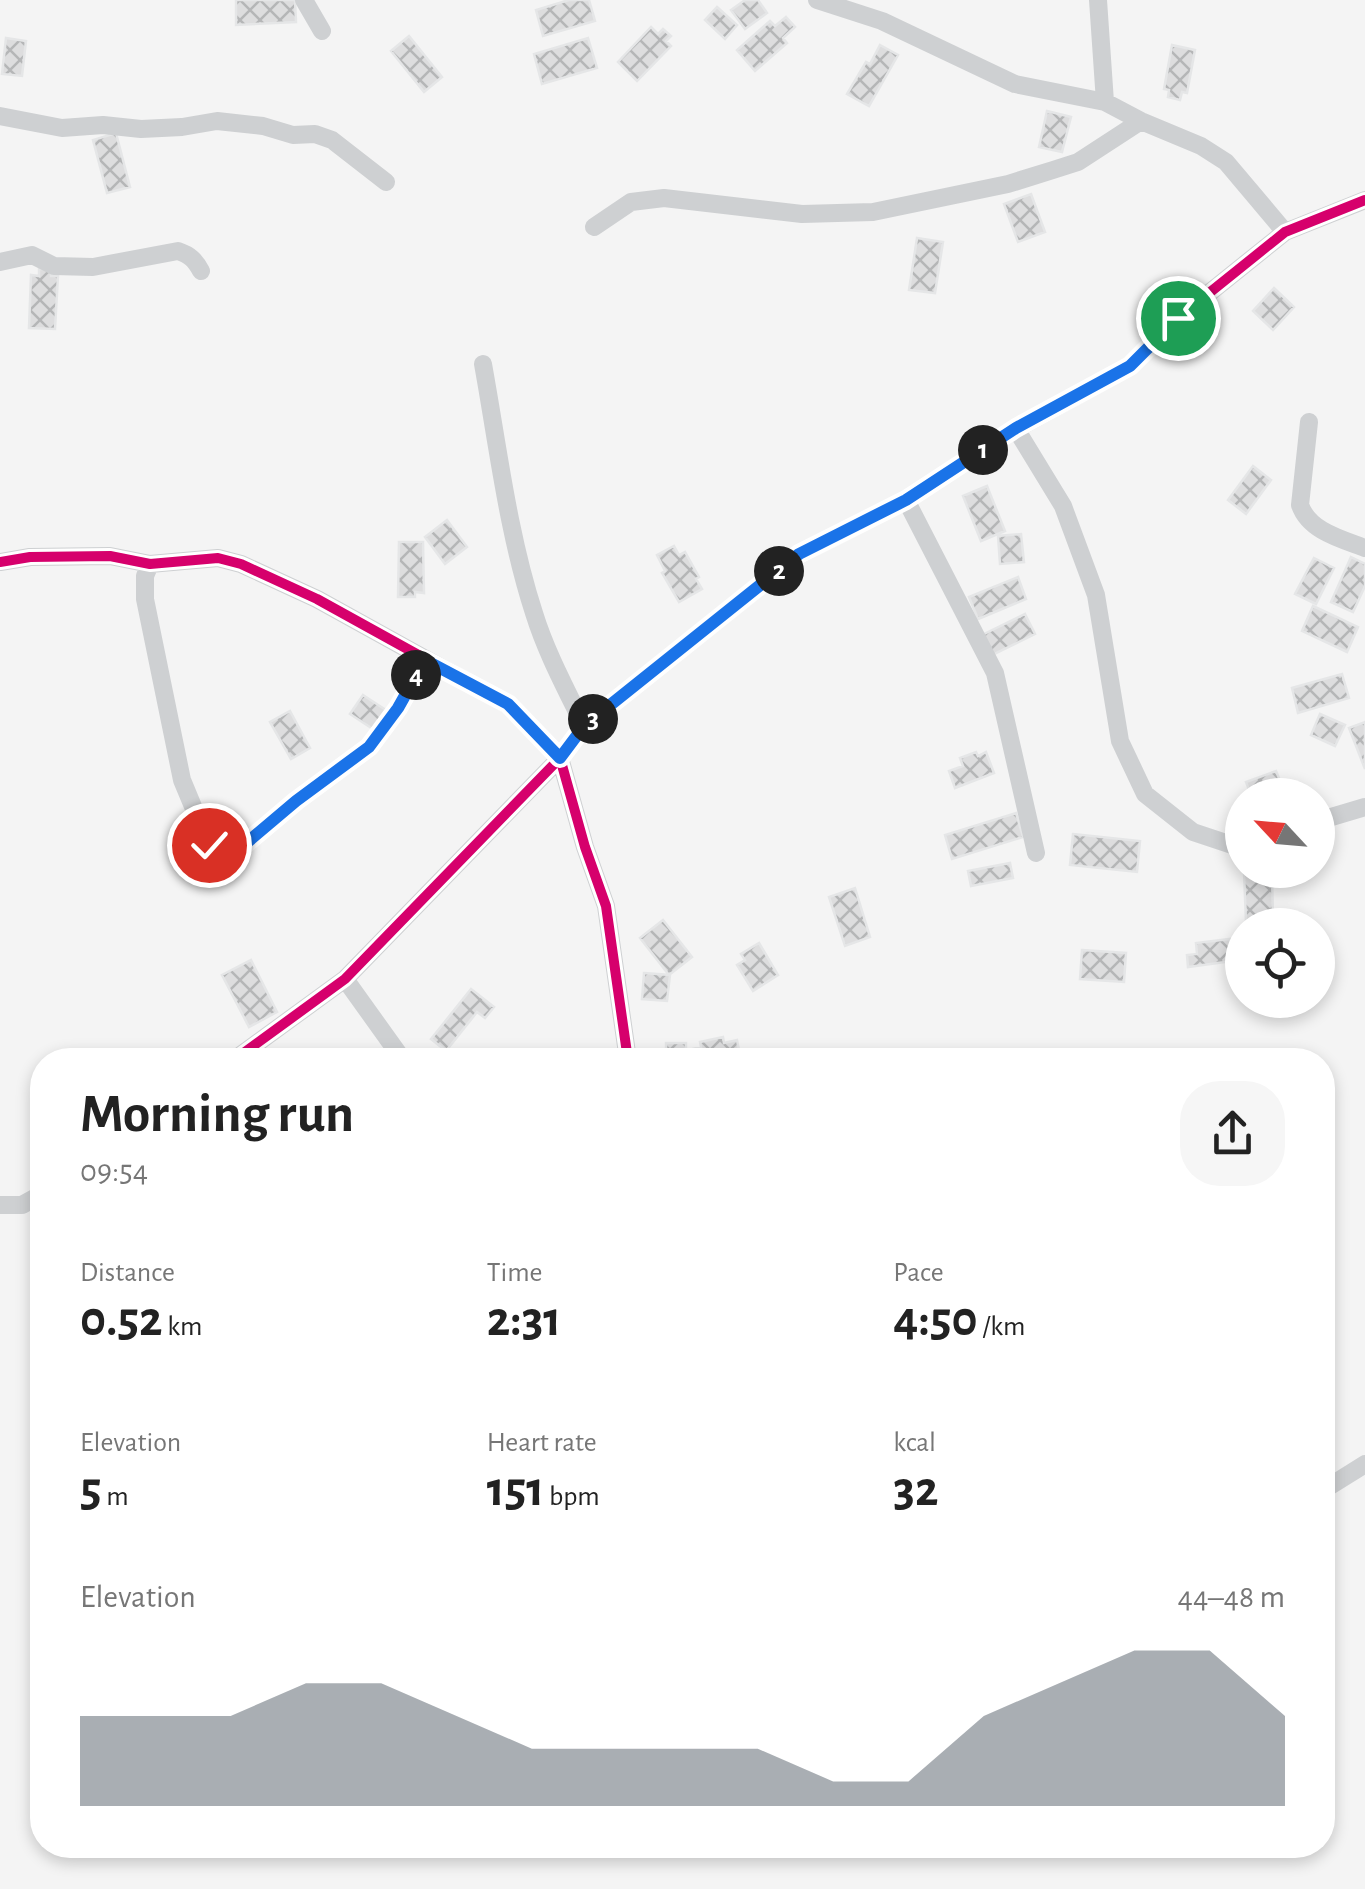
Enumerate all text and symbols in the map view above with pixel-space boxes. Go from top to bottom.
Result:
pin [1136,276,1221,361]
icon: arrive [1151,291,1206,346]
pin: 1 [958,425,1008,475]
text: 1 [978,436,988,464]
pin: 2 [754,546,804,596]
text: 2 [772,557,786,585]
pin: 4 [391,650,441,700]
text: 4 [409,661,423,689]
pin: 3 [568,694,618,744]
text: 3 [587,705,599,733]
north arrow [1225,778,1335,888]
map controls [1225,778,1335,1018]
pin [167,803,252,888]
icon: check [182,818,237,873]
button: locate [1225,908,1335,1018]
button: share [1180,1081,1285,1186]
text: Morning run [80,1087,354,1142]
text: 09:54 [80,1155,148,1187]
text: Distance [80,1259,175,1287]
text: Time [487,1259,542,1287]
text: Pace [893,1259,944,1287]
text: 0.52 [80,1295,163,1345]
text: 2:31 [487,1295,561,1345]
text: 4:50 [893,1295,978,1345]
text: km [163,1313,202,1341]
text: /km [978,1313,1025,1341]
text: Elevation [80,1429,181,1457]
text: Heart rate [487,1429,597,1457]
text: kcal [893,1429,936,1457]
text: 5 [80,1465,102,1515]
text: 151 [487,1465,544,1515]
text: 32 [893,1465,938,1515]
text: m [102,1483,129,1511]
text: bpm [544,1483,600,1511]
text: Elevation [80,1581,196,1613]
text: 44–48 m [1178,1581,1285,1613]

